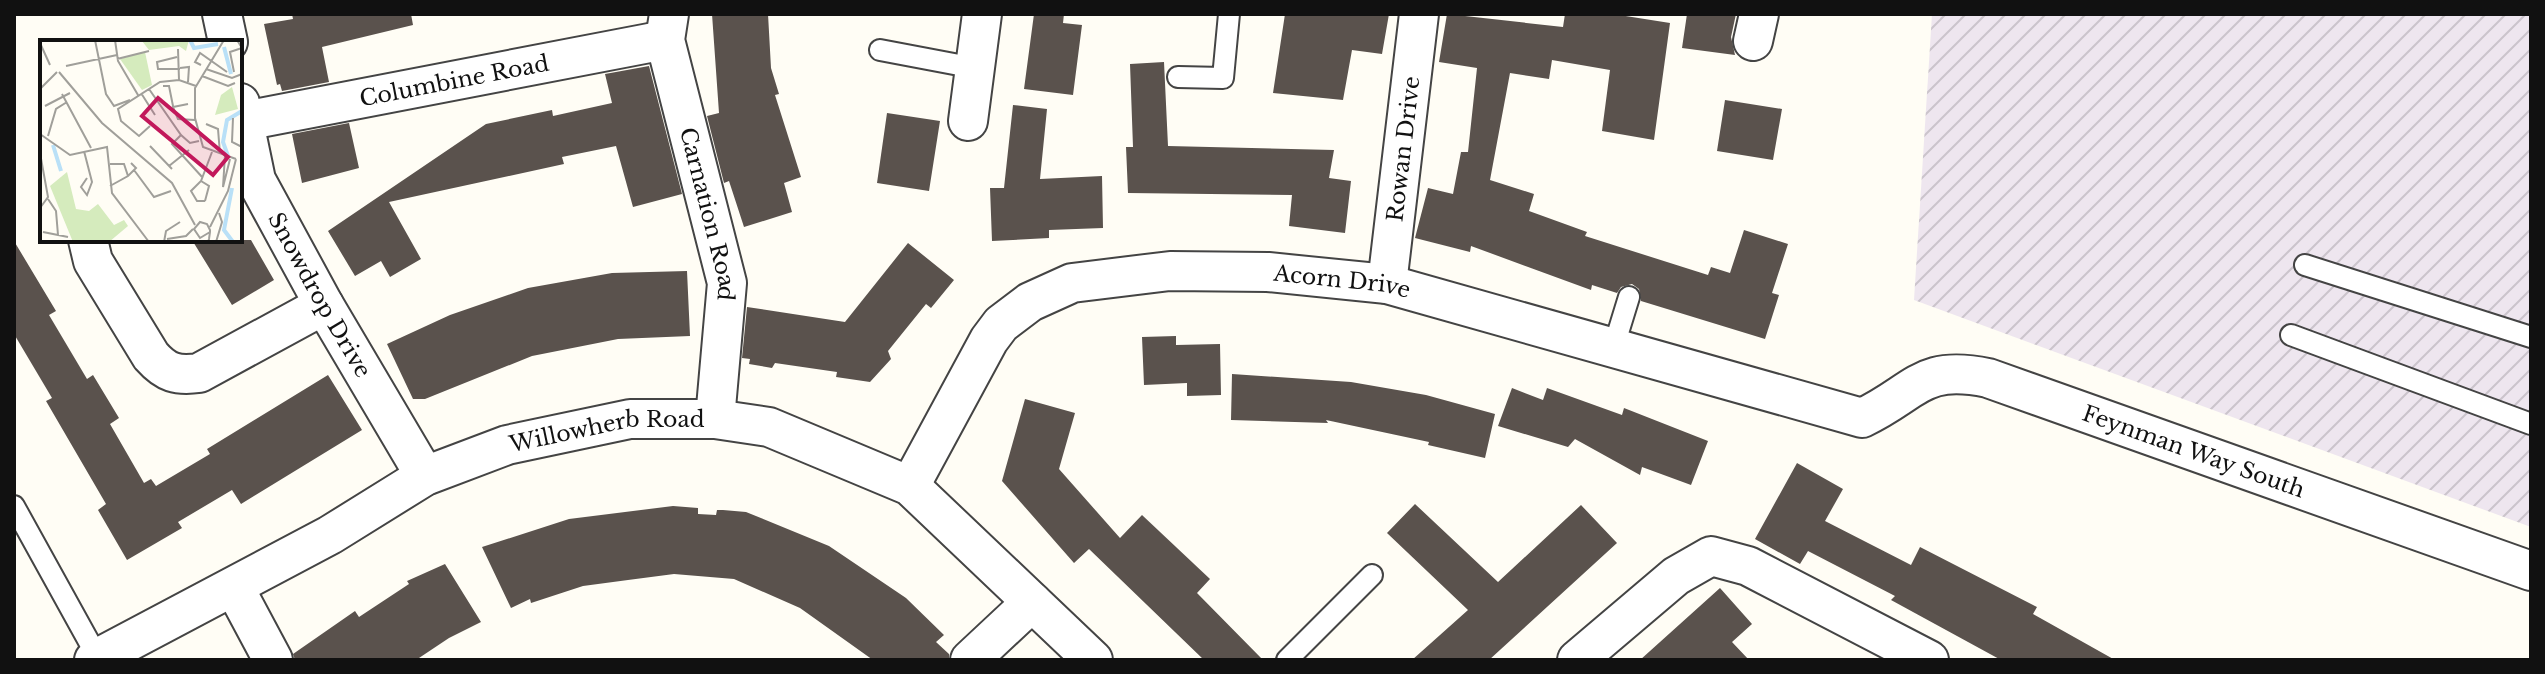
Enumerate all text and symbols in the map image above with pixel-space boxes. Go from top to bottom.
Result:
inset map [40,40,242,242]
street label: Columbine Road [357,50,551,112]
street label: Rowan Drive [1381,75,1426,223]
street label: Carnation Road [674,125,741,302]
street label: Snowdrop Drive [262,208,377,383]
street label: Acorn Drive [1271,260,1414,304]
street label: Feynman Way South [2079,400,2308,503]
street label: Willowherb Road [506,406,705,458]

